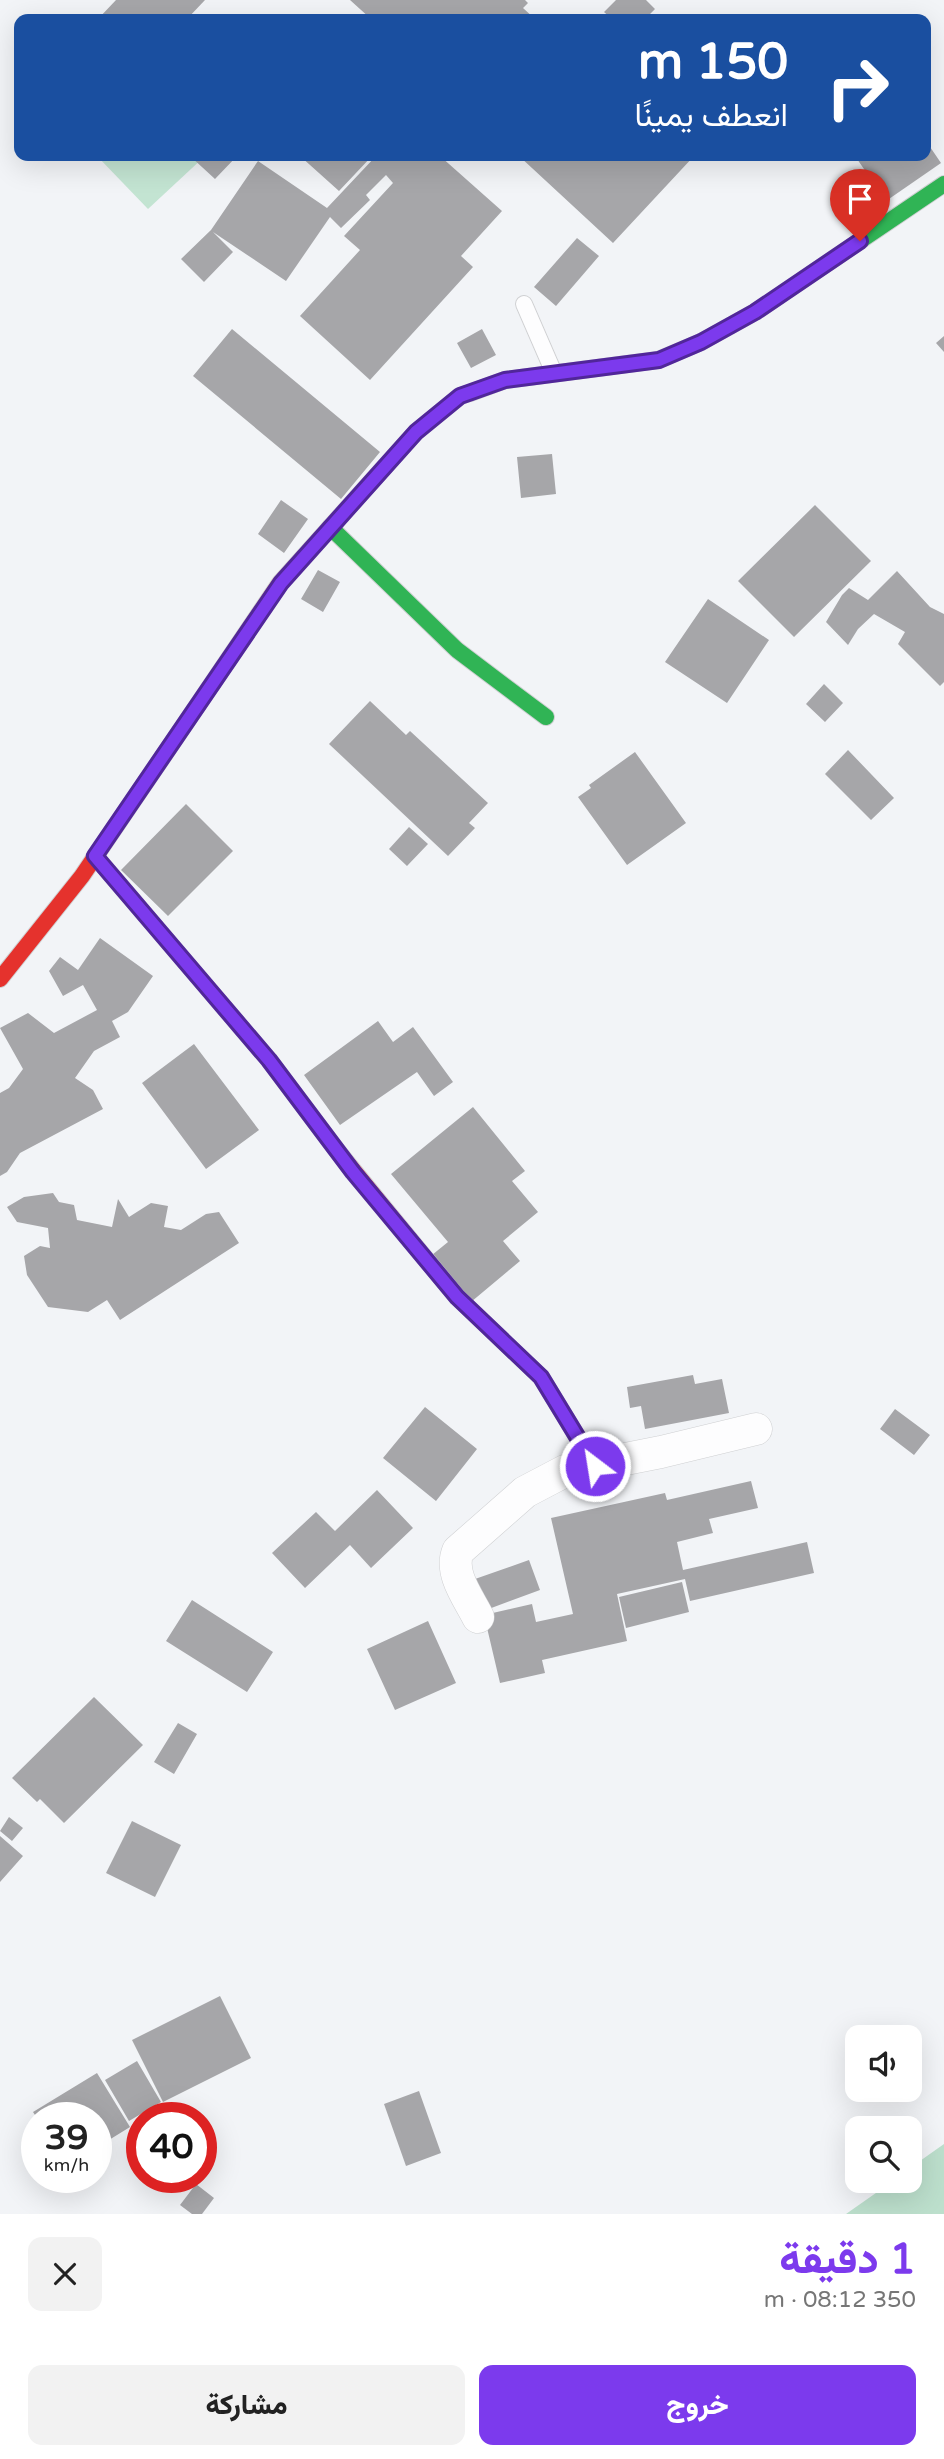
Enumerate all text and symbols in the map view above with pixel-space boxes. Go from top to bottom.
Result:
text: 150 m [638,33,788,92]
icon: right [812,42,903,133]
text: انعطف يمينًا [634,97,788,135]
pin [830,169,890,241]
icon: arrive [841,180,879,218]
position arrow [558,1429,632,1503]
map controls [845,2025,922,2193]
button: sound [845,2025,922,2102]
speed limit sign: 40 [126,2102,217,2193]
button: search [845,2116,922,2193]
text: 39 [45,2117,88,2159]
text: km/h [44,2154,89,2176]
text: 1 دقيقة [779,2234,916,2285]
button: close [28,2237,102,2311]
text: 350 m · 08:12 [764,2286,916,2314]
button: مشاركة [28,2365,465,2445]
button: خروج [479,2365,916,2445]

